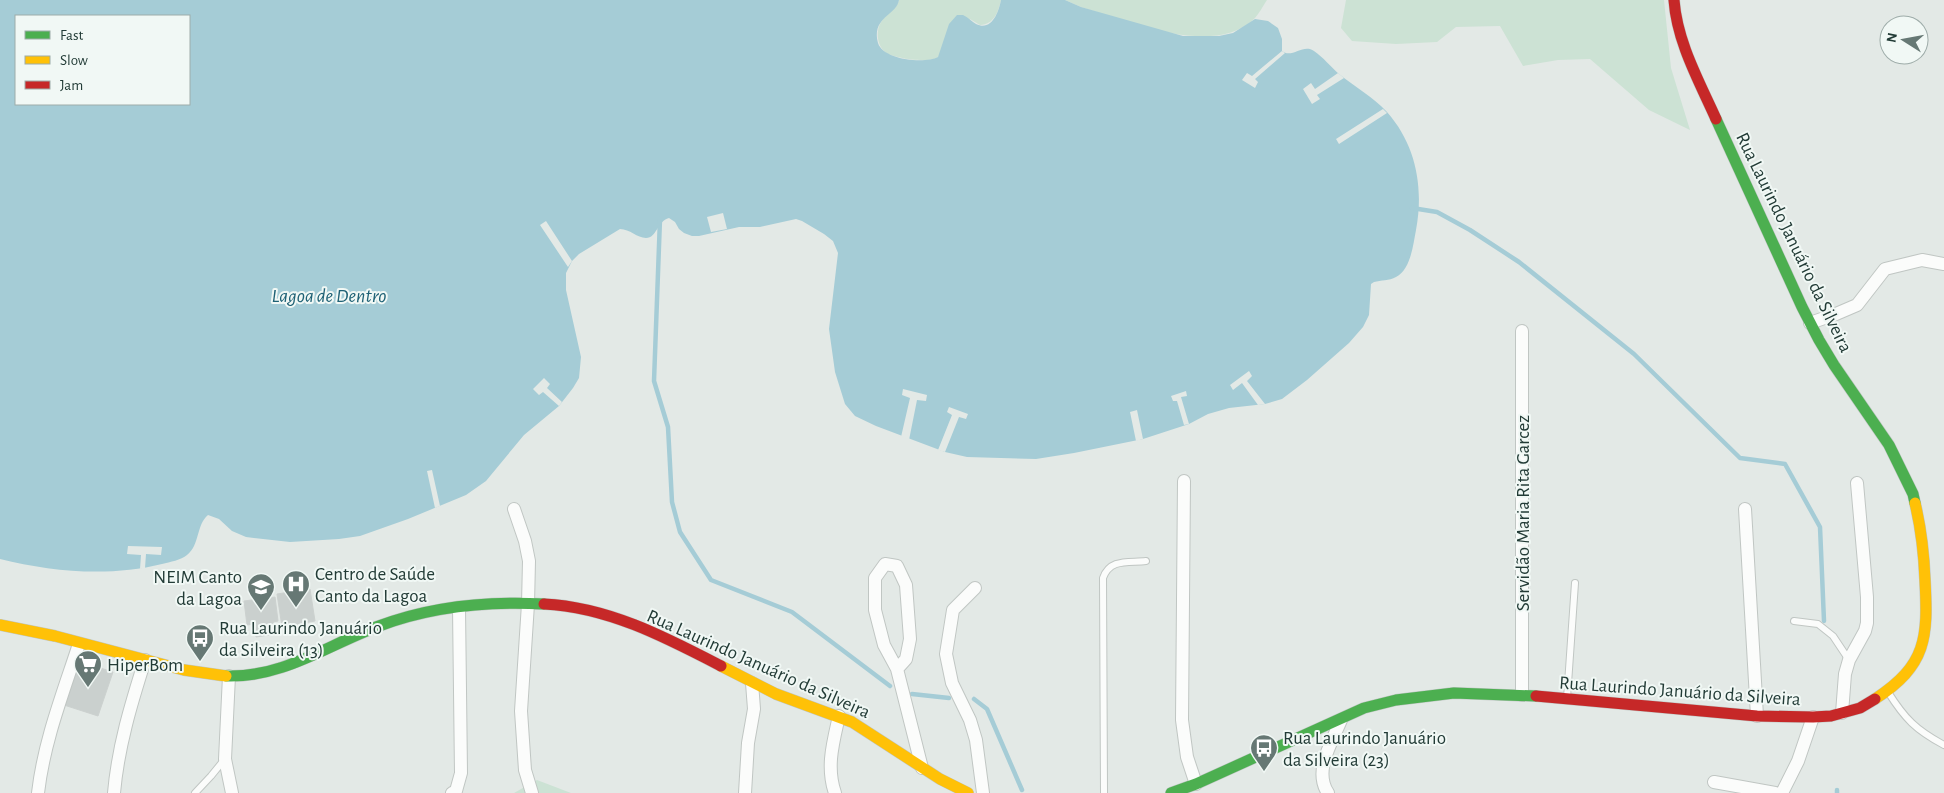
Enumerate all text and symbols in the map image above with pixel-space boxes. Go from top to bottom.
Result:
legend [15,15,190,105]
north arrow [1879,15,1929,65]
text: Fast [60,28,84,43]
text: N [1884,32,1900,44]
text: Slow [60,53,88,68]
text: Jam [60,78,83,93]
street label: Rua Laurindo Januário da Silveira [1732,130,1855,356]
water label: Lagoa de Dentro [271,286,387,306]
street label: Servidão Maria Rita Garcez [1514,415,1533,611]
place label: Centro de Saúde Canto da Lagoa [315,565,435,606]
place label: NEIM Canto da Lagoa [153,568,242,609]
hospital icon: Centro de Saúde Canto da Lagoa [281,569,311,608]
school or university icon: NEIM Canto da Lagoa [246,572,276,611]
street label: Rua Laurindo Januário da Silveira [644,606,873,722]
place label: Rua Laurindo Januário da Silveira (13) [219,619,382,660]
bus stop icon: Rua Laurindo Januário da Silveira (13) [185,623,215,662]
supermarket icon: HiperBom [73,649,103,688]
place label: HiperBom [107,656,183,675]
street label: Rua Laurindo Januário da Silveira [1559,674,1801,709]
place label: Rua Laurindo Januário da Silveira (23) [1283,729,1446,770]
bus stop icon: Rua Laurindo Januário da Silveira (23) [1249,733,1279,772]

